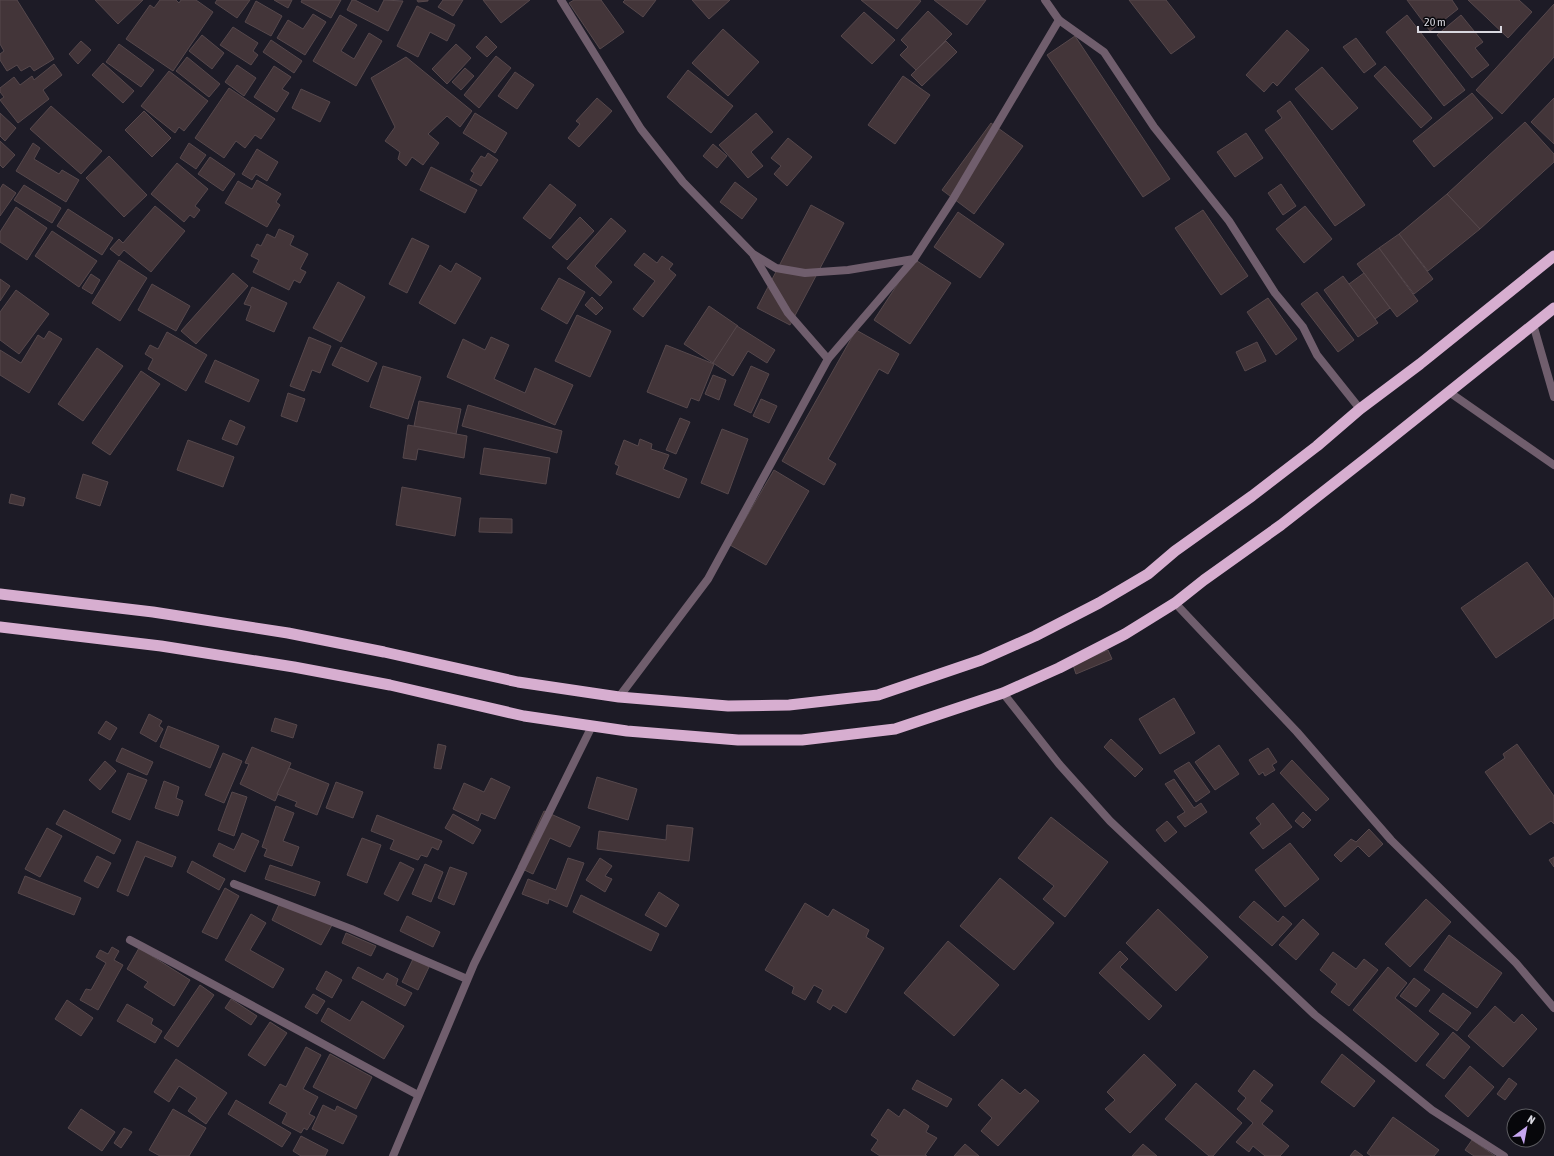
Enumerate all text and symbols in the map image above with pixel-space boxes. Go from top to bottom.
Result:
scale bar [1418,8,1501,34]
text: 20 m [1424,15,1446,29]
north arrow [1506,1108,1546,1148]
text: N [1525,1113,1537,1126]

